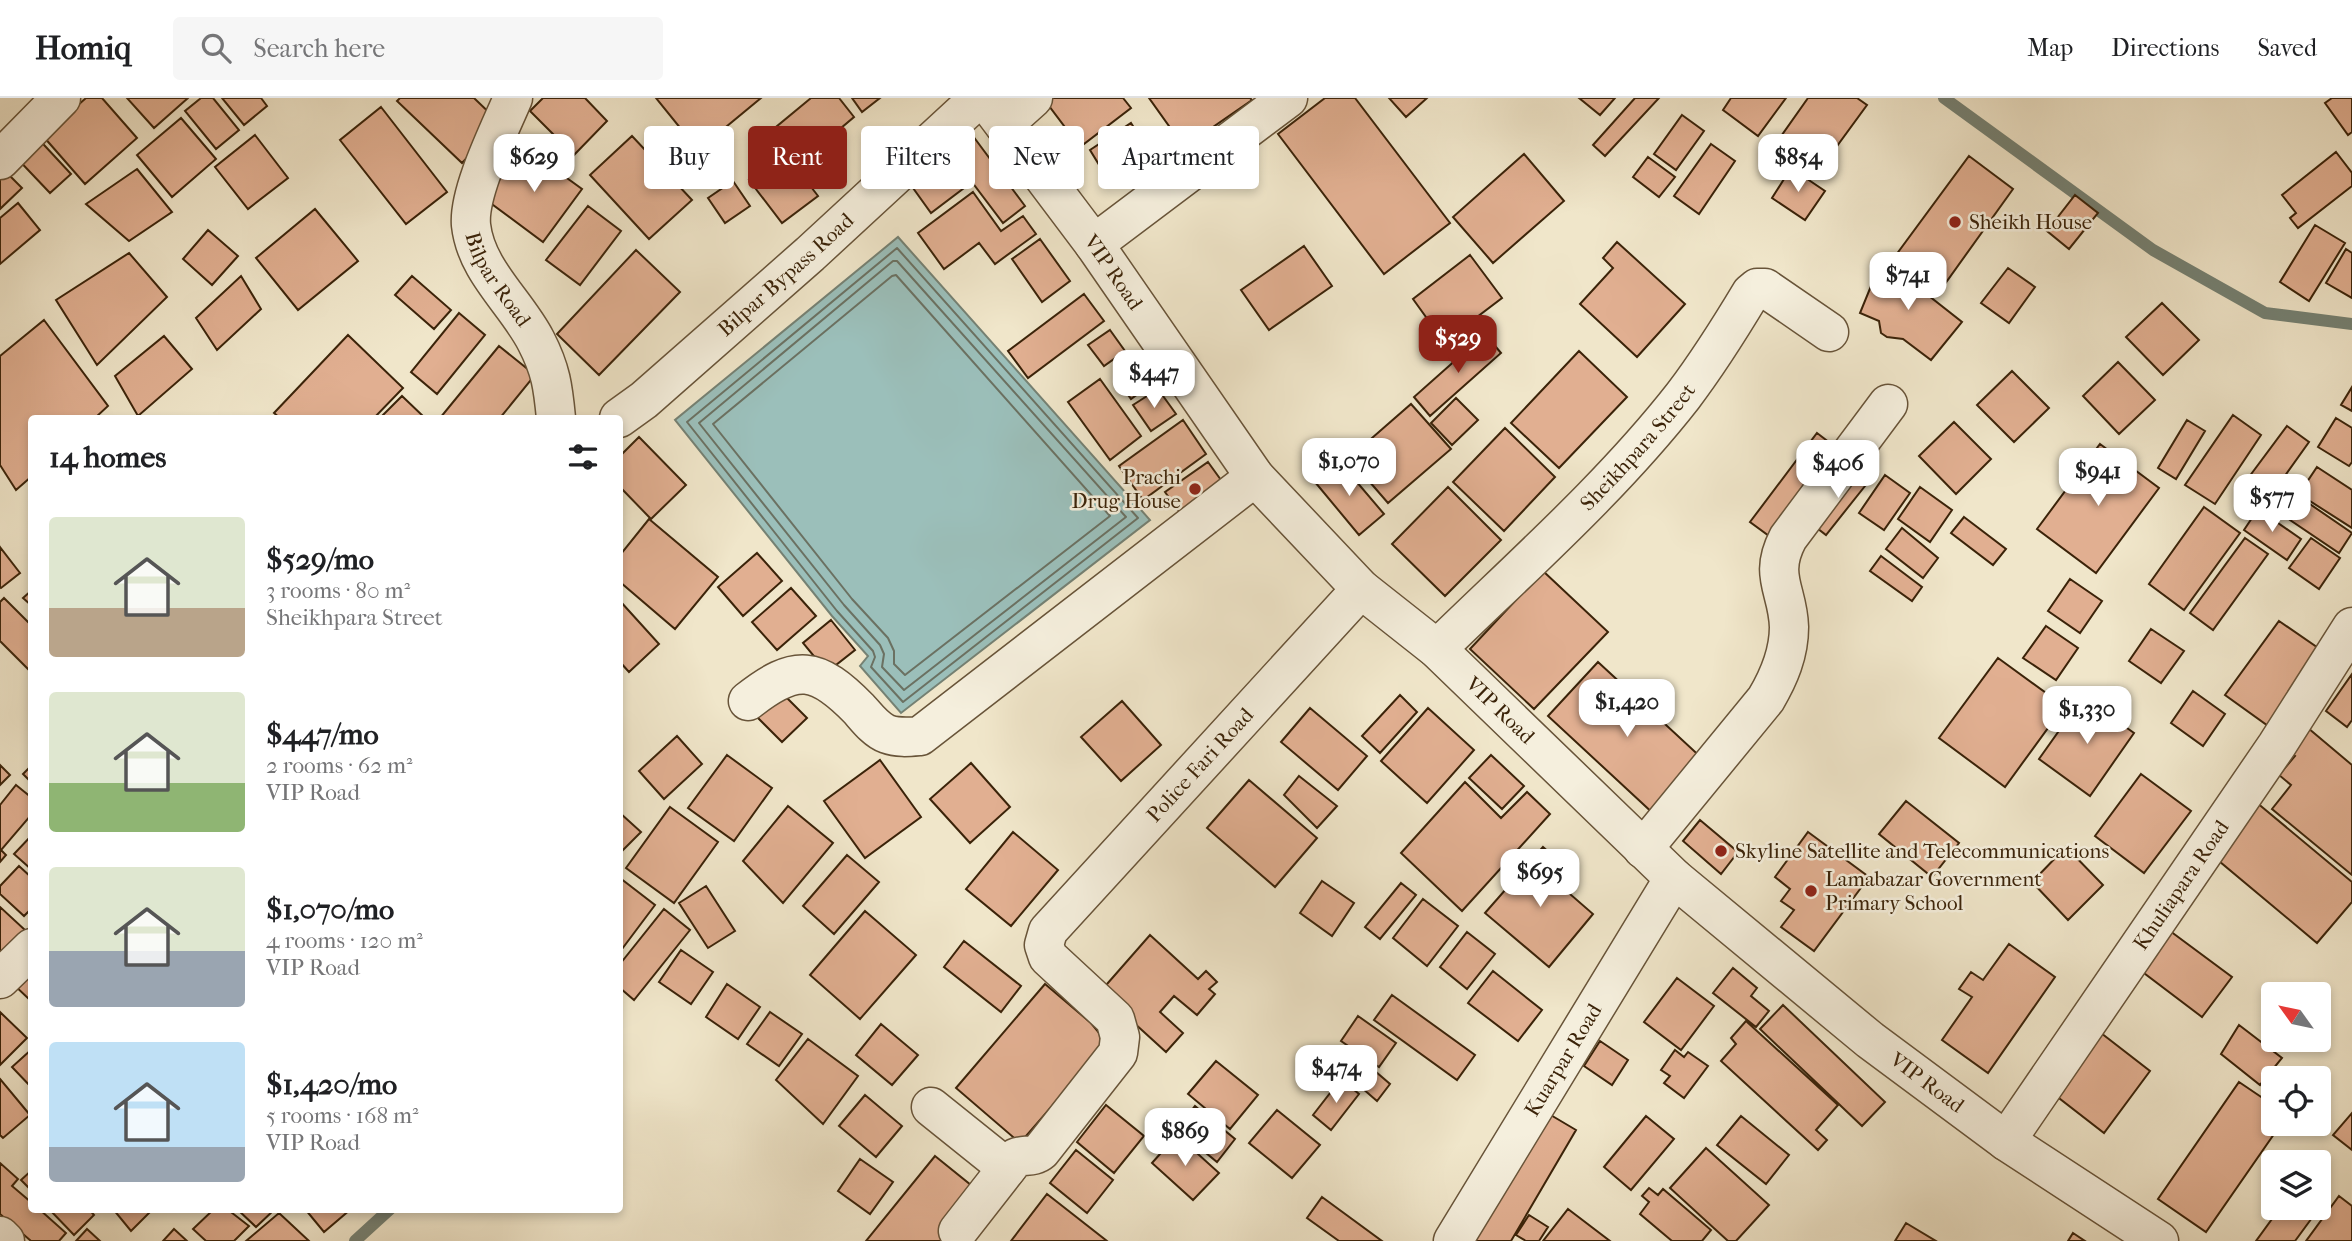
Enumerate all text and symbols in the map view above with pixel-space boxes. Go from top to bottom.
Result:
search box [173,17,663,80]
text: Homiq [35,29,131,68]
icon: search [197,29,235,67]
text: Search here [253,33,385,64]
text: Map [2027,34,2073,62]
text: Directions [2111,34,2219,62]
text: Saved [2257,34,2317,62]
chip: Buy [644,126,734,189]
chip: Rent [748,126,847,189]
chip: Filters [861,126,975,189]
chip: New [989,126,1084,189]
chip: Apartment [1098,126,1259,189]
pin: $629 [493,134,575,194]
pin: $854 [1757,134,1839,194]
text: $629 [510,143,559,170]
text: $854 [1774,143,1822,170]
street label: Bilpar Bypass Road [713,208,859,341]
place label: Sheikh House [1969,210,2092,234]
marker: Sheikh House [1947,214,1963,230]
street label: Bilpar Road [460,229,536,331]
street label: VIP Road [1079,229,1148,315]
pin: $741 [1867,252,1949,312]
text: $741 [1886,261,1930,288]
pin: $529 [1417,316,1499,375]
text: $529 [1435,324,1481,351]
pin: $447 [1113,350,1195,410]
text: $447 [1129,359,1179,386]
street label: Sheikhpara Street [1575,378,1700,515]
icon: filters [564,438,602,476]
pin: $1,070 [1292,438,1406,498]
text: 14 homes [49,440,166,475]
pin: $406 [1797,440,1879,500]
text: $1,070 [1318,447,1380,474]
pin: $941 [2057,448,2139,508]
text: $406 [1812,449,1864,476]
text: $941 [2075,457,2121,484]
place label: Prachi Drug House [1072,465,1181,513]
pin: $577 [2231,474,2313,534]
marker: Prachi Drug House [1187,481,1203,497]
text: $577 [2250,483,2294,510]
text: $529/mo [266,542,374,577]
icon: home [105,545,189,629]
text: 3 rooms · 80 m² [266,577,410,604]
text: Sheikhpara Street [266,604,443,631]
street label: VIP Road [1460,671,1540,749]
pin: $1,420 [1570,680,1684,739]
pin: $1,330 [2030,686,2144,746]
text: $1,420 [1595,688,1659,715]
text: $1,330 [2058,695,2116,722]
street label: Police Fari Road [1142,703,1259,827]
text: $447/mo [266,717,379,752]
icon: home [105,720,189,804]
text: 2 rooms · 62 m² [266,752,413,779]
text: VIP Road [266,779,360,806]
street label: Khuliapara Road [2128,815,2234,954]
place label: Skyline Satellite and Telecommunications [1735,839,2110,863]
marker: Skyline Satellite and Telecommunications [1713,843,1729,859]
pin: $695 [1499,850,1581,909]
text: $695 [1516,858,1564,885]
place label: Lamabazar Government Primary School [1825,867,2042,915]
marker: Lamabazar Government Primary School [1803,883,1819,899]
text: $1,070/mo [266,892,394,927]
icon: home [105,895,189,979]
text: 4 rooms · 120 m² [266,927,423,954]
text: VIP Road [266,954,360,981]
north arrow [2261,982,2331,1052]
map controls [2261,982,2331,1220]
street label: Kuarpar Road [1520,999,1607,1121]
pin: $474 [1295,1046,1377,1105]
street label: VIP Road [1885,1047,1969,1118]
text: $474 [1311,1054,1361,1081]
button: locate [2261,1066,2331,1136]
text: $1,420/mo [266,1067,397,1102]
icon: home [105,1070,189,1154]
text: 5 rooms · 168 m² [266,1102,419,1129]
pin: $869 [1144,1108,1226,1168]
text: $869 [1161,1117,1209,1144]
text: VIP Road [266,1129,360,1156]
button: layers [2261,1150,2331,1220]

